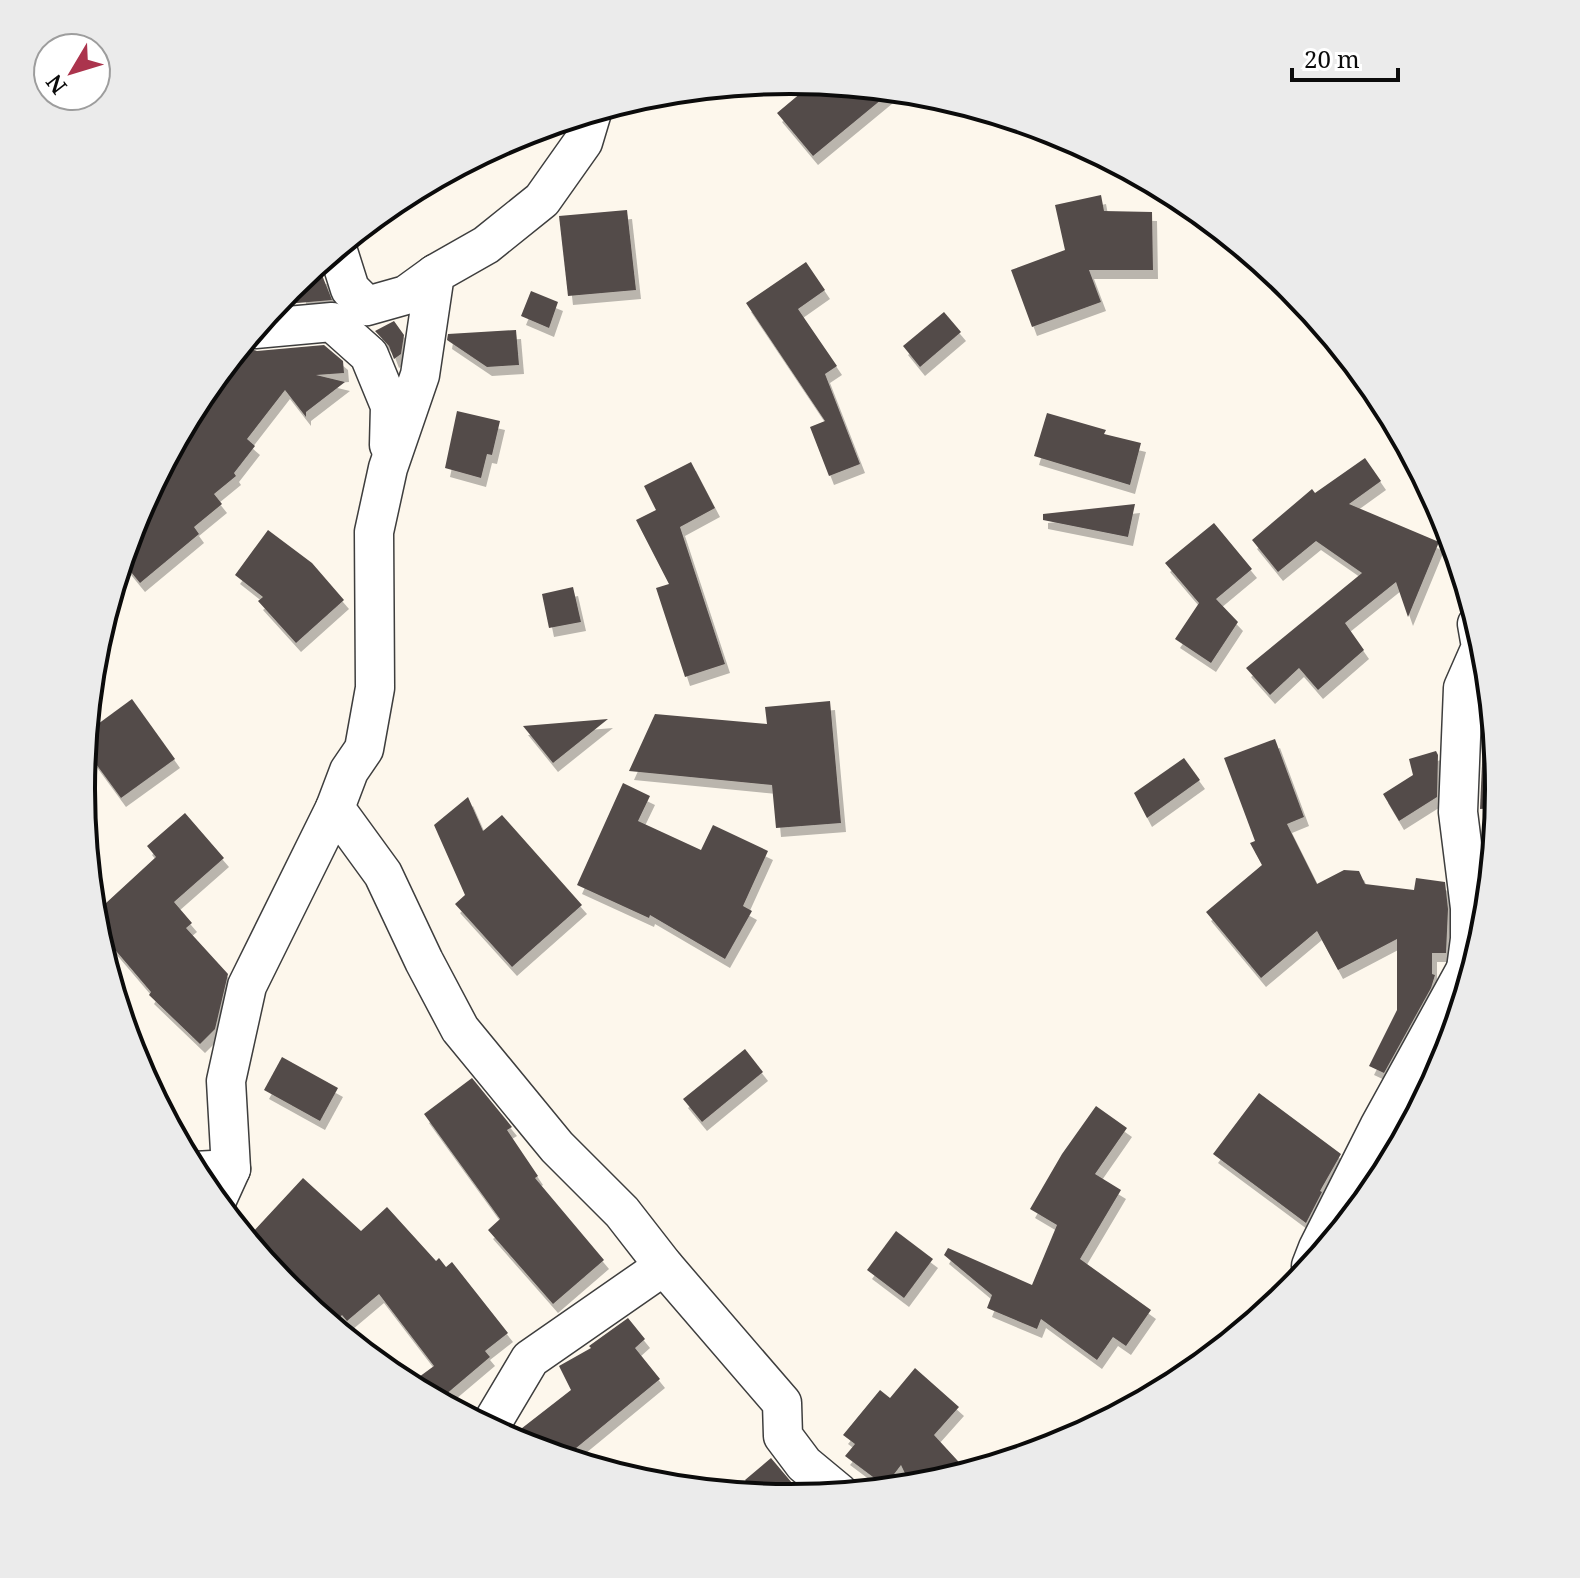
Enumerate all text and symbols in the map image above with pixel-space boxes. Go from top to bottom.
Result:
north arrow [32,32,112,112]
scale bar [1292,32,1398,82]
text: 20 m [1304,42,1360,75]
text: N [38,69,73,101]

